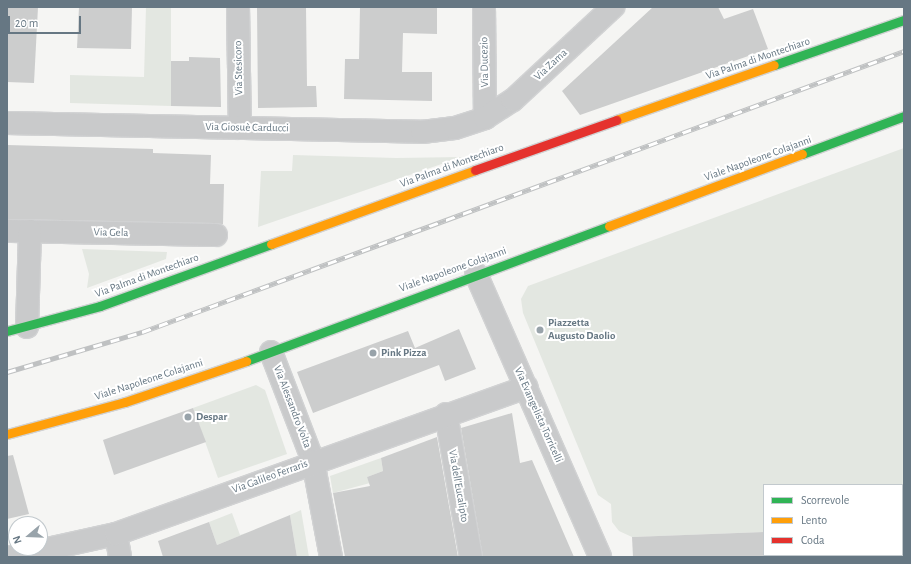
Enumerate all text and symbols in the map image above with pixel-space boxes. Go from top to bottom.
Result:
scale bar [10,8,83,34]
text: 20 m [15,17,38,29]
street label: Via Palma di Montechiaro [704,35,812,83]
street label: Via Ducezio [478,37,492,87]
street label: Via Stesicoro [232,41,246,95]
street label: Via Zama [532,46,570,84]
street label: Via Giosuè Carducci [205,121,289,135]
street label: Viale Napoleone Colajanni [703,133,813,185]
street label: Via Palma di Montechiaro [398,141,506,191]
street label: Via Gela [93,226,129,240]
street label: Viale Napoleone Colajanni [398,244,508,296]
street label: Via Palma di Montechiaro [93,251,201,301]
place label: Piazzetta Augusto Daolio [548,317,615,343]
marker: Piazzetta Augusto Daolio [535,325,545,335]
place label: Pink Pizza [381,346,426,360]
marker: Pink Pizza [368,348,378,358]
street label: Viale Napoleone Colajanni [93,356,205,404]
street label: Via Alessandro Volta [270,364,314,450]
street label: Via Evangelista Torricelli [511,365,565,465]
place label: Despar [196,410,227,424]
marker: Despar [183,412,193,422]
street label: Via dell'Eucalipto [445,449,471,523]
street label: Via Galileo Ferraris [230,457,310,497]
legend [763,484,903,556]
text: Scorrevole [801,494,849,506]
text: Lento [801,514,827,526]
north arrow [8,516,48,556]
text: N [11,534,24,545]
text: Coda [801,534,825,546]

